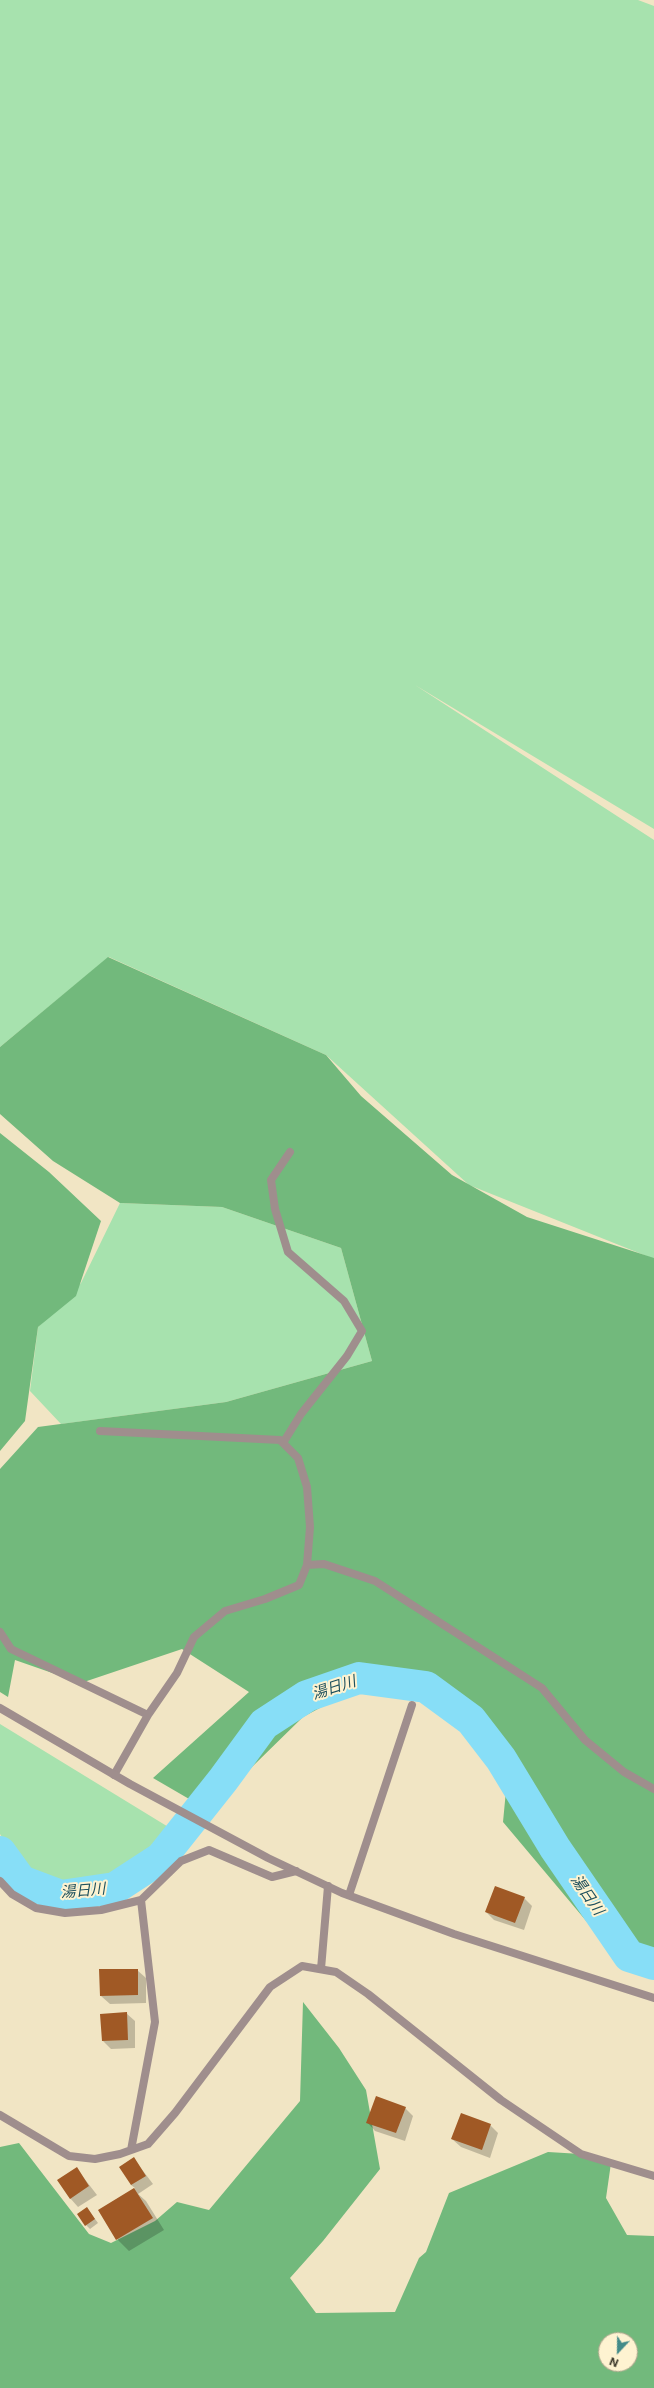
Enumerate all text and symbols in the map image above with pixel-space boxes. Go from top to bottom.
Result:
water label: 湯日川 [310,1672,358,1704]
water label: 湯日川 [567,1871,607,1919]
water label: 湯日川 [60,1880,106,1902]
north arrow [598,2332,638,2372]
text: N [607,2354,620,2370]

